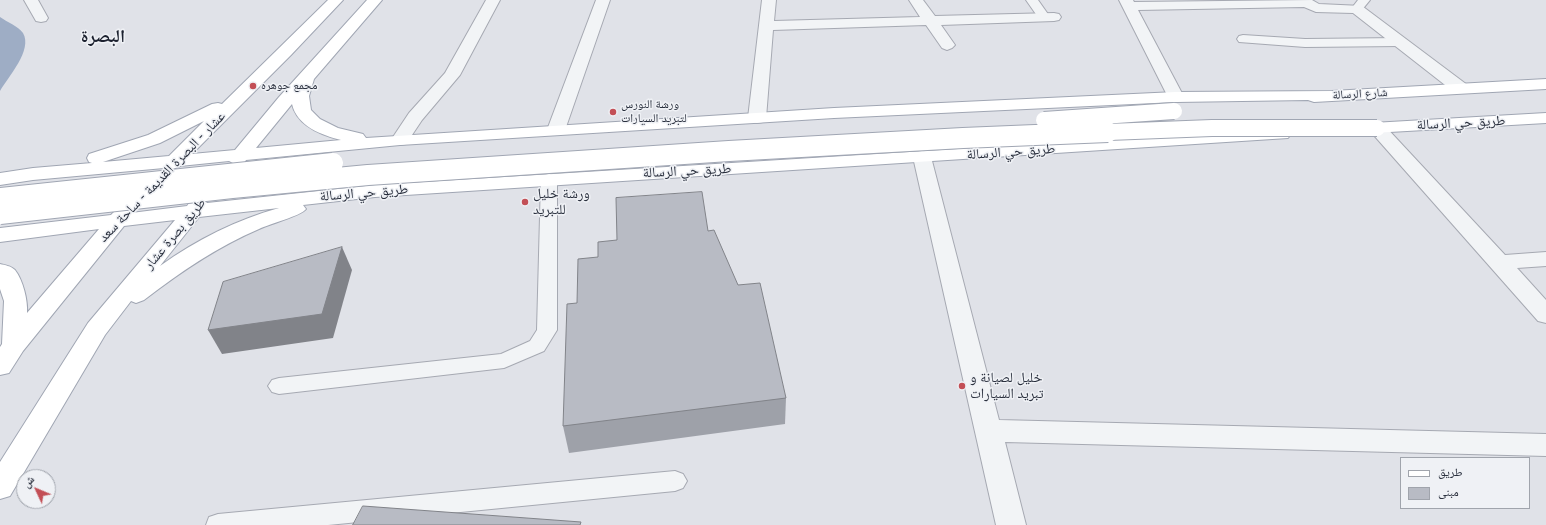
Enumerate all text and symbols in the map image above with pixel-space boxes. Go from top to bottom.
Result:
district label: البصرة [81,26,125,48]
place label: مجمع جوهره [261,79,317,93]
marker: مجمع جوهره [248,81,258,91]
street label: شارع الرسالة [1332,85,1388,103]
place label: ورشة النورس لتبريد السيارات [621,98,687,126]
marker: ورشة النورس لتبريد السيارات [608,107,618,117]
street label: عشار - البصرة القديمة - ساحة سعد [95,108,229,246]
street label: طريق حي الرسالة [1416,112,1506,134]
street label: طريق حي الرسالة [966,141,1056,163]
street label: طريق حي الرسالة [642,160,732,182]
street label: طريق حي الرسالة [319,181,409,205]
place label: ورشة خليل للتبريد [533,186,590,218]
street label: طريق بصرة عشار [140,195,210,273]
marker: ورشة خليل للتبريد [520,197,530,207]
place label: خليل لصيانة و تبريد السيارات [970,370,1043,402]
marker: خليل لصيانة و تبريد السيارات [957,381,967,391]
legend [1400,457,1530,509]
text: طريق [1438,464,1463,479]
north arrow [16,469,56,509]
text: ش [19,472,37,490]
text: مبنى [1438,484,1459,499]

